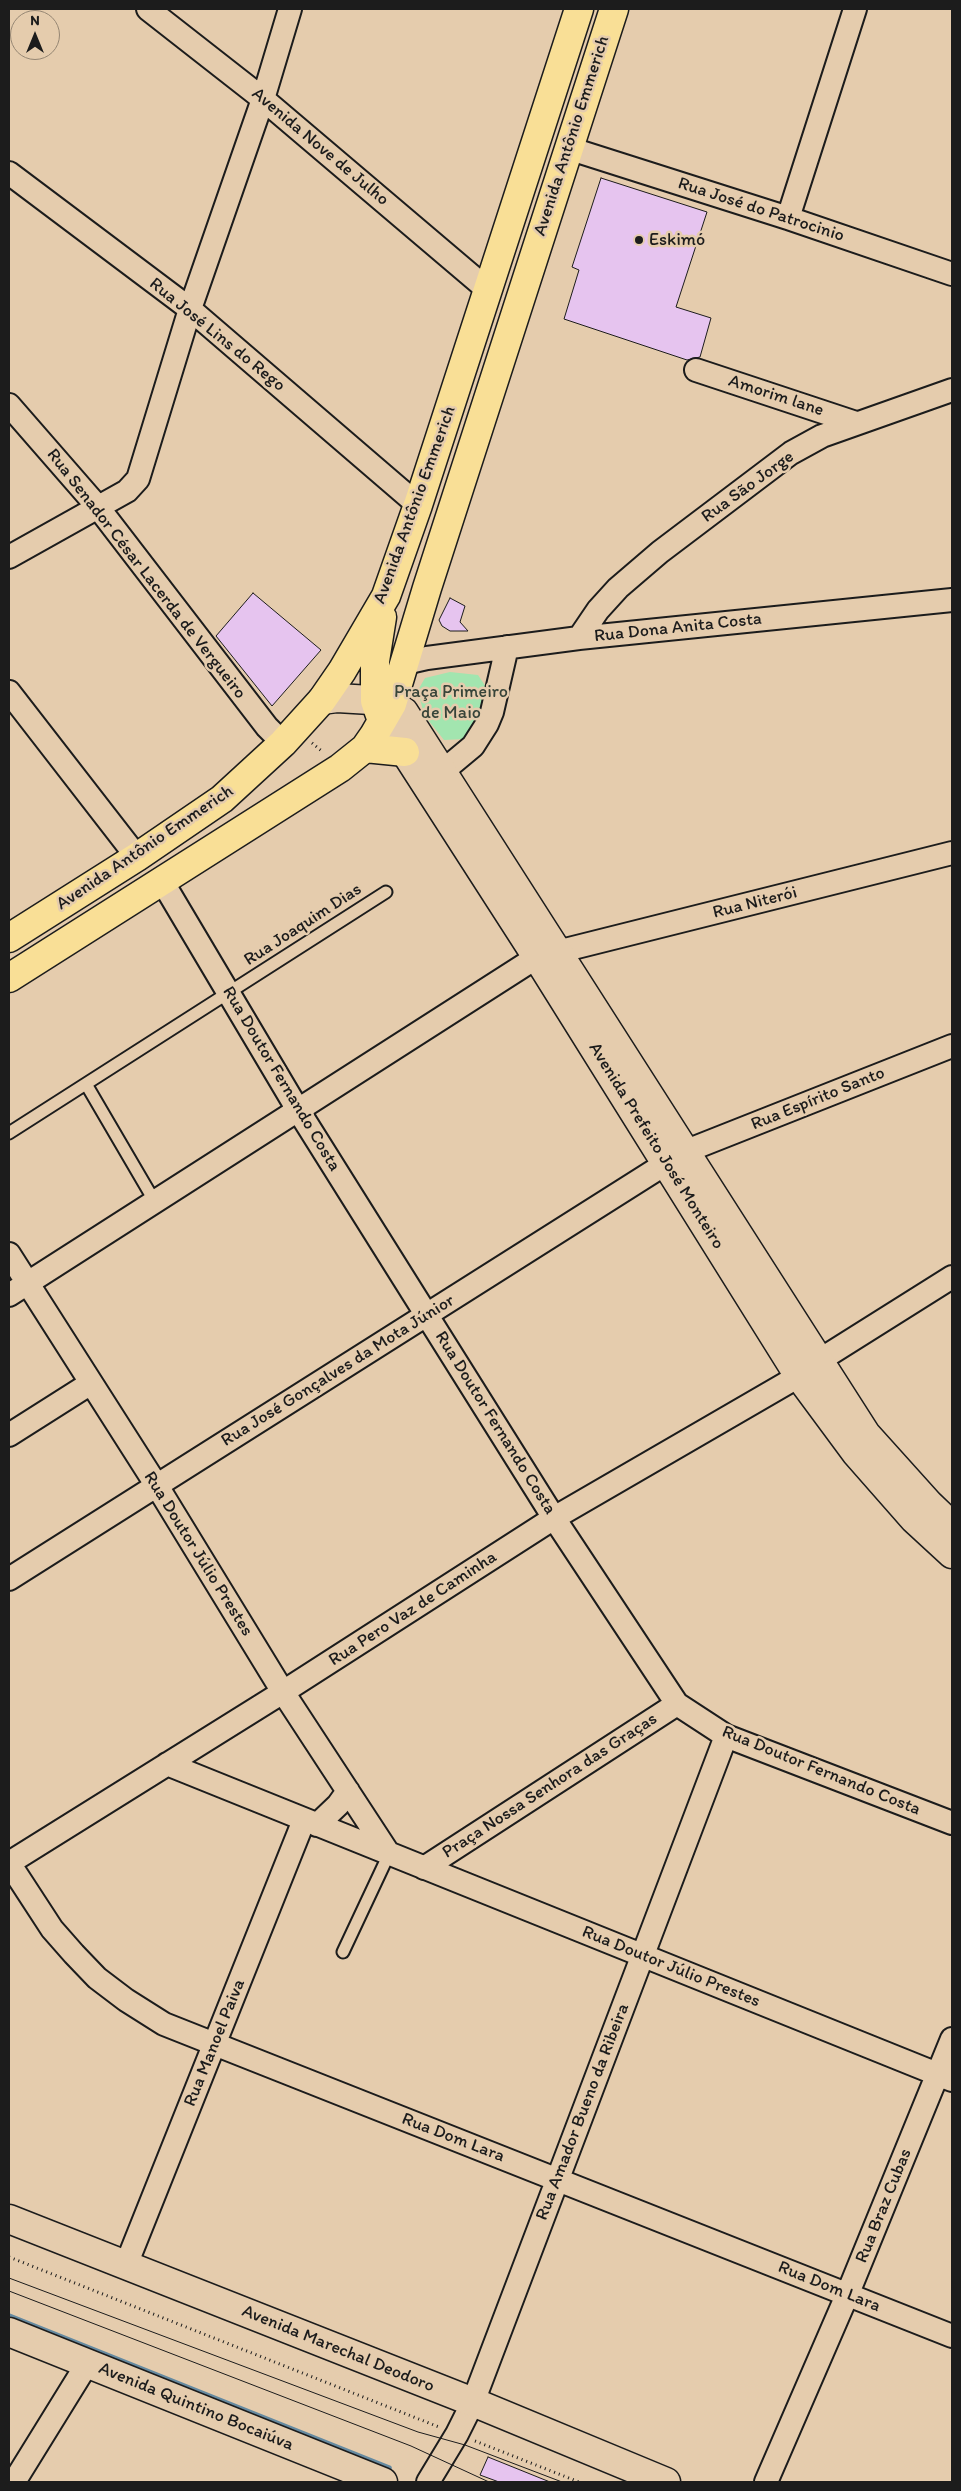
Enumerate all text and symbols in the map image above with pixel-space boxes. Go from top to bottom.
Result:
north arrow [10,10,60,60]
text: N [30,12,40,29]
street label: Avenida Antônio Emmerich [529,33,615,239]
street label: Avenida Nove de Julho [247,83,393,211]
street label: Rua José do Patrocinio [675,173,847,247]
place label: Eskimó [649,229,705,251]
marker: Eskimó [633,234,645,246]
street label: Rua José Lins do Rego [145,273,289,397]
street label: Amorim lane [726,370,826,422]
street label: Avenida Antônio Emmerich [369,403,461,607]
street label: Rua Senador César Lacerda de Vergueiro [41,444,251,704]
street label: Rua São Jorge [698,446,798,528]
street label: Rua Dona Anita Costa [593,608,763,648]
park label: Praça Primeiro de Maio [394,681,508,724]
street label: Avenida Antônio Emmerich [52,781,238,915]
street label: Rua Joaquim Dias [240,879,366,971]
street label: Rua Niterói [710,882,800,924]
street label: Rua Doutor Fernando Costa [217,983,345,1175]
street label: Avenida Prefeito José Monteiro [583,1039,729,1253]
street label: Rua Espírito Santo [748,1062,888,1136]
street label: Rua José Gonçalves da Mota Júnior [217,1290,459,1452]
street label: Rua Doutor Fernando Costa [430,1327,560,1519]
street label: Rua Doutor Júlio Prestes [138,1468,258,1640]
street label: Rua Pero Vaz de Caminha [325,1547,501,1671]
street label: Praça Nossa Senhora das Graças [439,1708,661,1864]
street label: Rua Doutor Fernando Costa [719,1721,923,1821]
street label: Rua Doutor Júlio Prestes [579,1921,763,2013]
street label: Rua Manoel Paiva [180,1976,250,2110]
street label: Rua Amador Bueno da Ribeira [532,2000,634,2224]
street label: Rua Dom Lara [398,2108,508,2168]
street label: Rua Braz Cubas [851,2146,917,2266]
street label: Rua Dom Lara [775,2257,883,2317]
street label: Avenida Marechal Deodoro [239,2300,437,2398]
street label: Avenida Quintino Bocaiúva [95,2358,297,2456]

